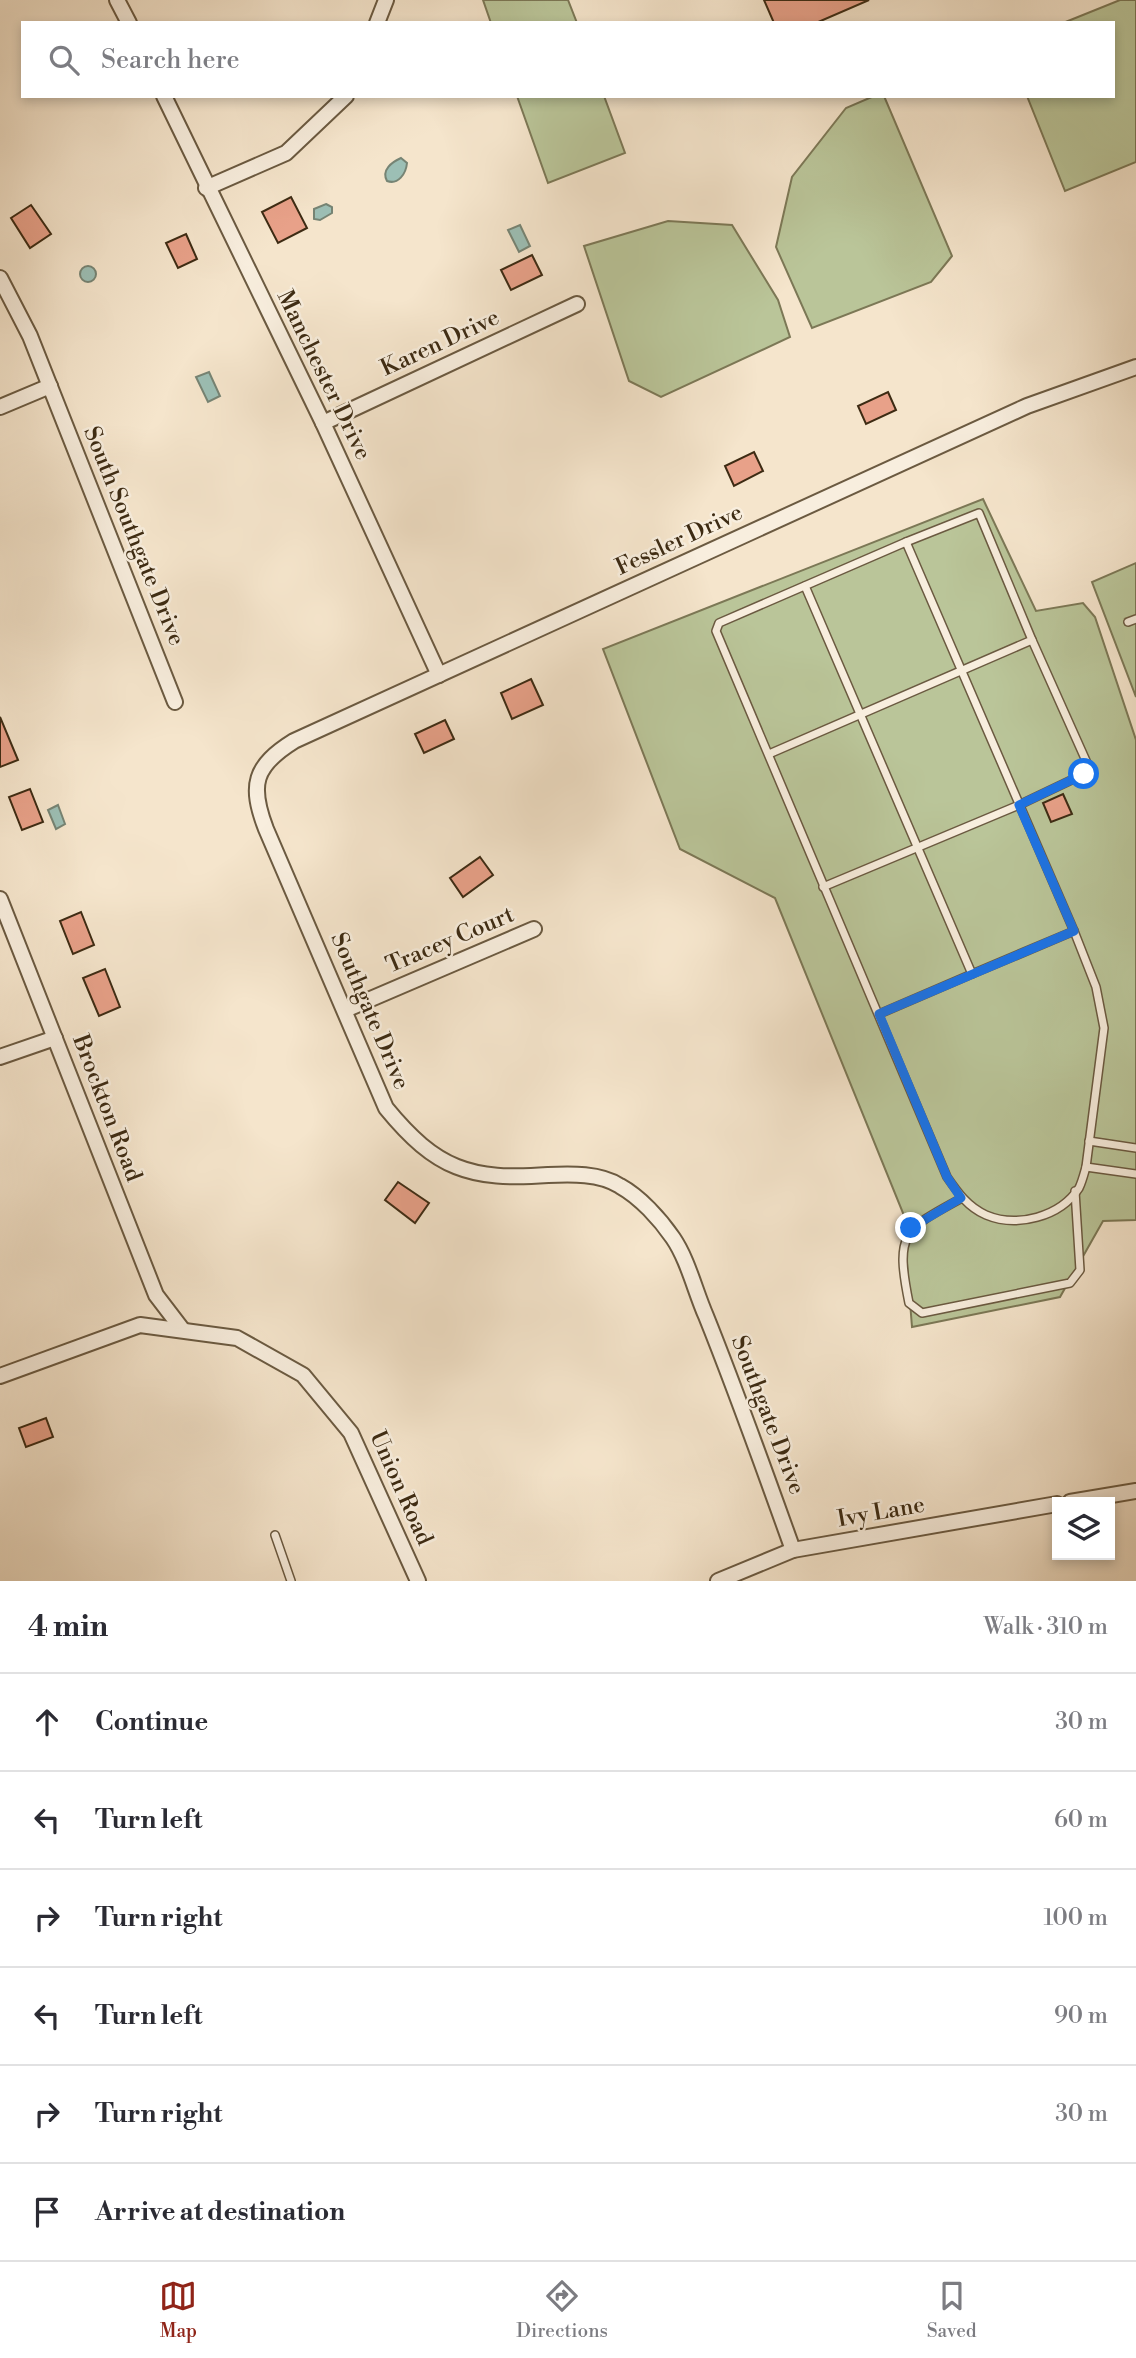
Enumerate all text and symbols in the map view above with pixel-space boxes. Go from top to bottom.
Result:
search box [21,21,1115,98]
icon: search [45,41,83,79]
text: Search here [101,44,240,76]
street label: Manchester Drive [271,285,377,465]
street label: Karen Drive [376,303,504,383]
street label: South Southgate Drive [77,422,191,650]
street label: Fessler Drive [611,498,747,582]
route start [1068,758,1099,789]
street label: Tracey Court [382,900,518,980]
street label: Southgate Drive [324,928,416,1094]
street label: Brockton Road [66,1030,148,1185]
route end [895,1212,926,1243]
street label: Southgate Drive [725,1332,811,1498]
street label: Union Road [363,1426,439,1550]
street label: Ivy Lane [835,1491,927,1533]
map controls [1052,1497,1115,1560]
button: layers [1052,1497,1115,1560]
text: 4 min [28,1608,108,1646]
text: Walk · 310 m [983,1613,1108,1641]
icon: ahead [28,1703,66,1741]
text: Continue [95,1706,208,1738]
text: 30 m [1055,1708,1108,1736]
icon: left [28,1801,66,1839]
text: Turn left [95,1804,203,1836]
text: 60 m [1054,1806,1108,1834]
icon: right [28,1899,66,1937]
text: Turn right [95,1902,223,1934]
text: 100 m [1043,1904,1108,1932]
icon: left [28,1997,66,2035]
text: Turn left [95,2000,203,2032]
text: 90 m [1054,2002,1108,2030]
icon: right [28,2095,66,2133]
text: Turn right [95,2098,223,2130]
text: 30 m [1055,2100,1108,2128]
icon: arrive [28,2193,66,2231]
text: Arrive at destination [95,2196,345,2228]
tab: Map [159,2277,197,2343]
tab: Directions [516,2277,608,2343]
tab: Saved [927,2277,977,2343]

